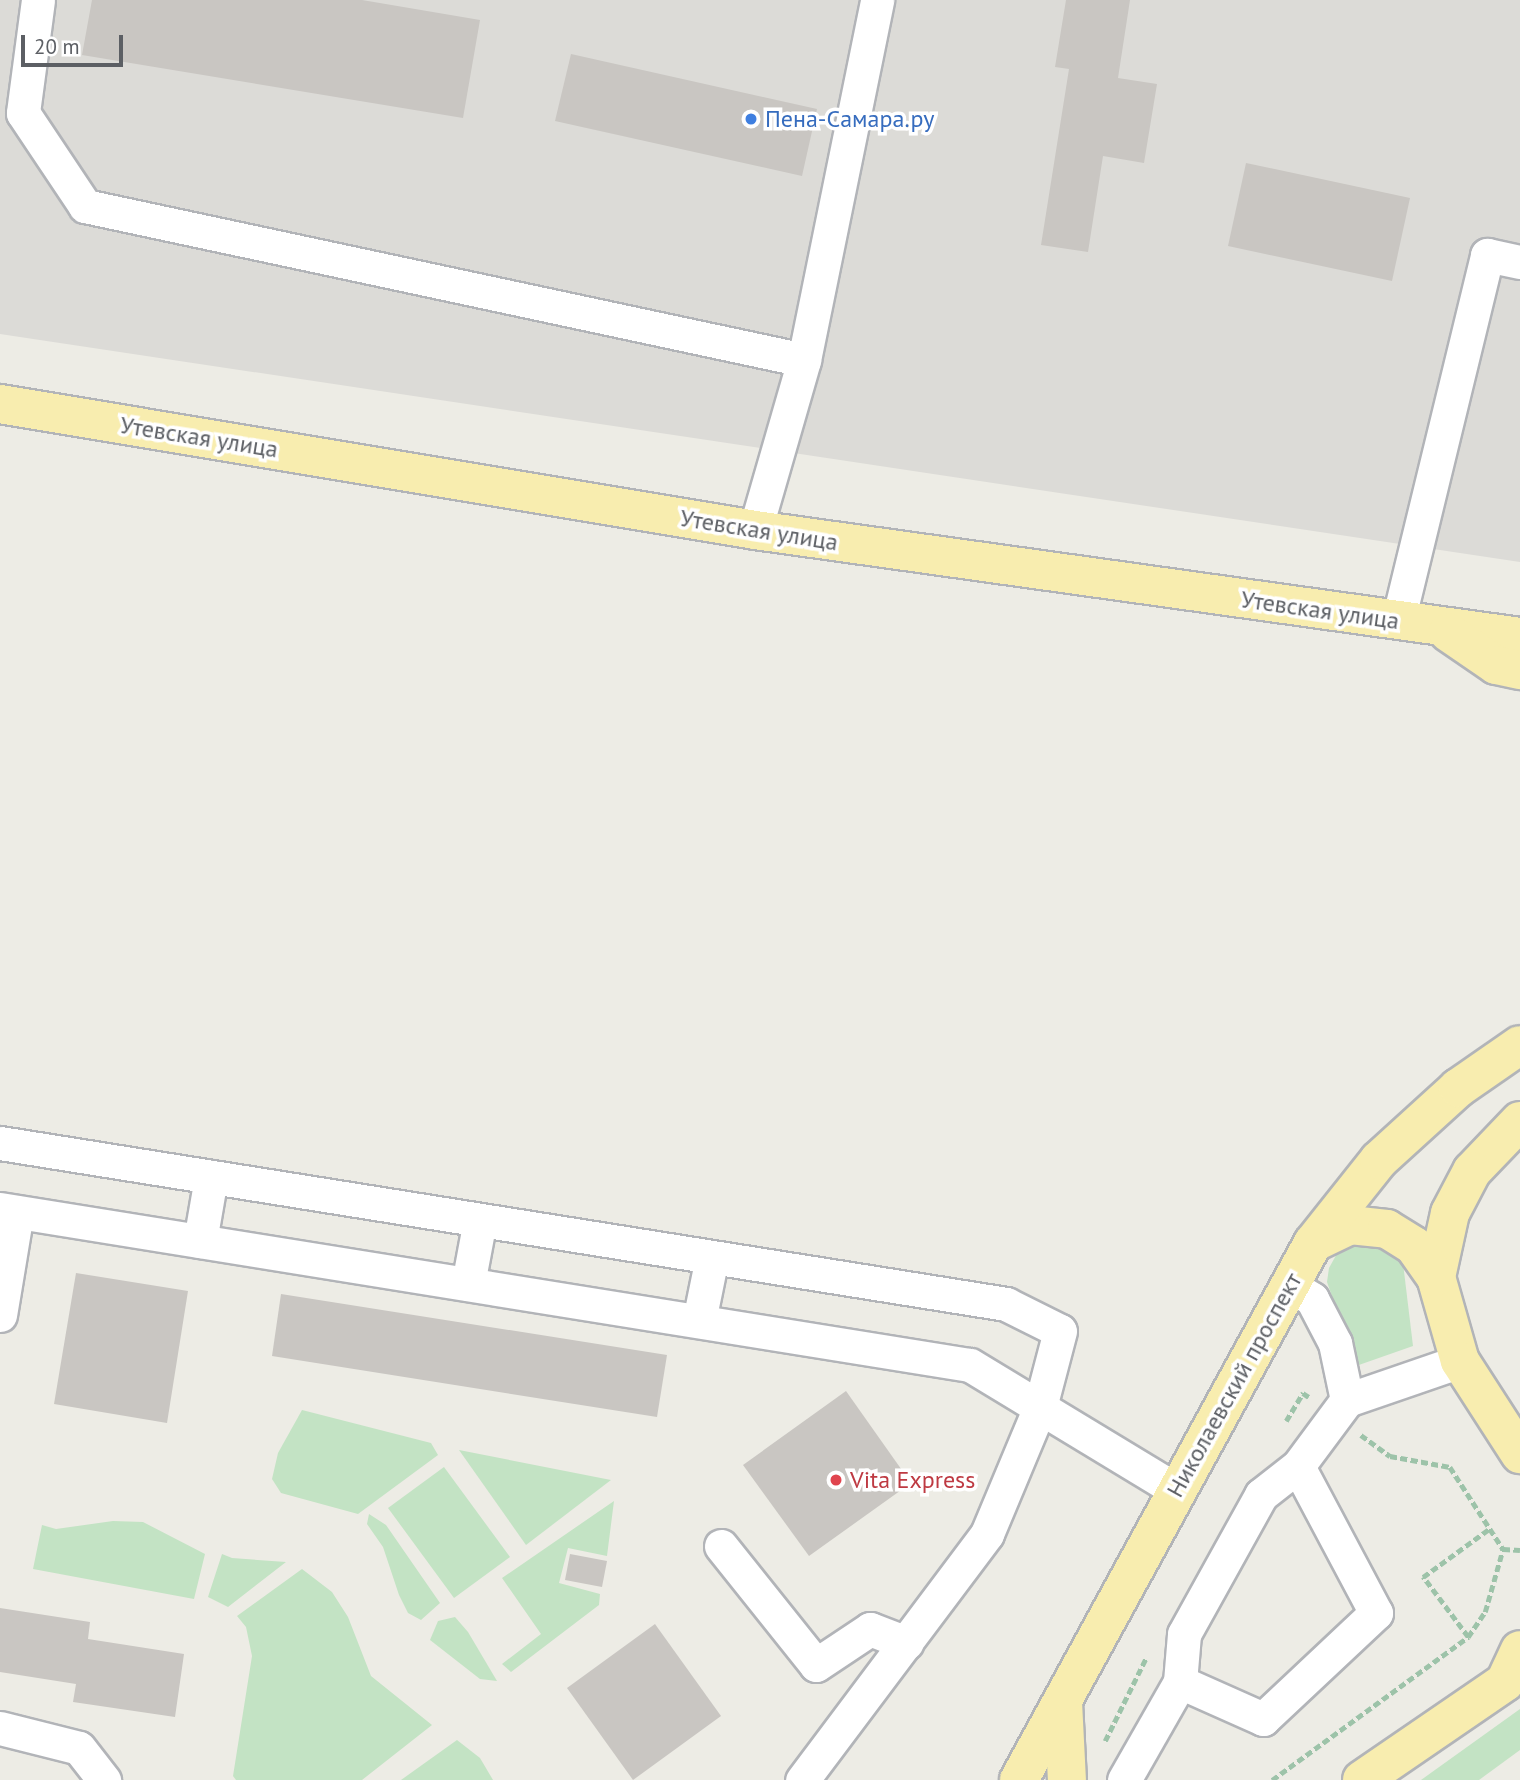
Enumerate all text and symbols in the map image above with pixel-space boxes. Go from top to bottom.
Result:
scale bar [24,21,126,65]
text: 20 m [34,33,80,60]
place label: Пена-Самара.ру [765,105,934,133]
marker: Пена-Самара.ру [743,111,759,127]
street label: Утевская улица [118,410,280,464]
street label: Утевская улица [678,503,840,557]
street label: Утевская улица [1239,585,1401,635]
street label: Николаевский проспект [1160,1268,1308,1502]
place label: Vita Express [850,1466,975,1494]
marker: Vita Express [828,1472,844,1488]

